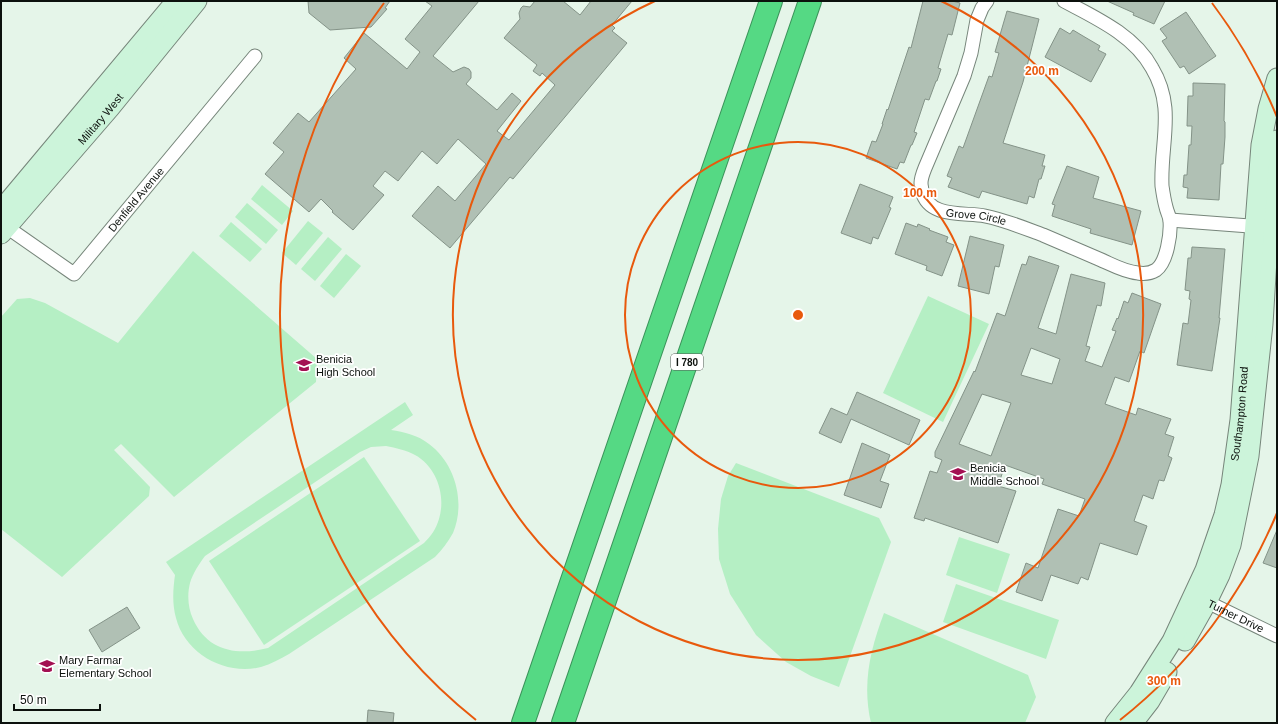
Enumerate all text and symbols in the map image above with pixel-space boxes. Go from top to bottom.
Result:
text: 200 m [1025,64,1059,78]
street label: Military West [75,91,125,147]
street label: Denfield Avenue [106,165,166,234]
text: 100 m [903,186,937,200]
street label: Grove Circle [945,206,1008,227]
centre of rings [791,308,805,322]
place label: Benicia High School [316,353,375,378]
road number: I 780 [671,354,703,370]
school or university icon: Benicia High School [295,356,313,374]
street label: Southampton Road [1228,366,1250,462]
place label: Benicia Middle School [970,462,1039,487]
school or university icon: Benicia Middle School [949,465,967,483]
street label: Turner Drive [1206,597,1266,635]
place label: Mary Farmar Elementary School [59,654,151,679]
school or university icon: Mary Farmar Elementary School [38,657,56,675]
text: 300 m [1147,674,1181,688]
scale bar [14,686,100,712]
text: 50 m [20,693,47,707]

